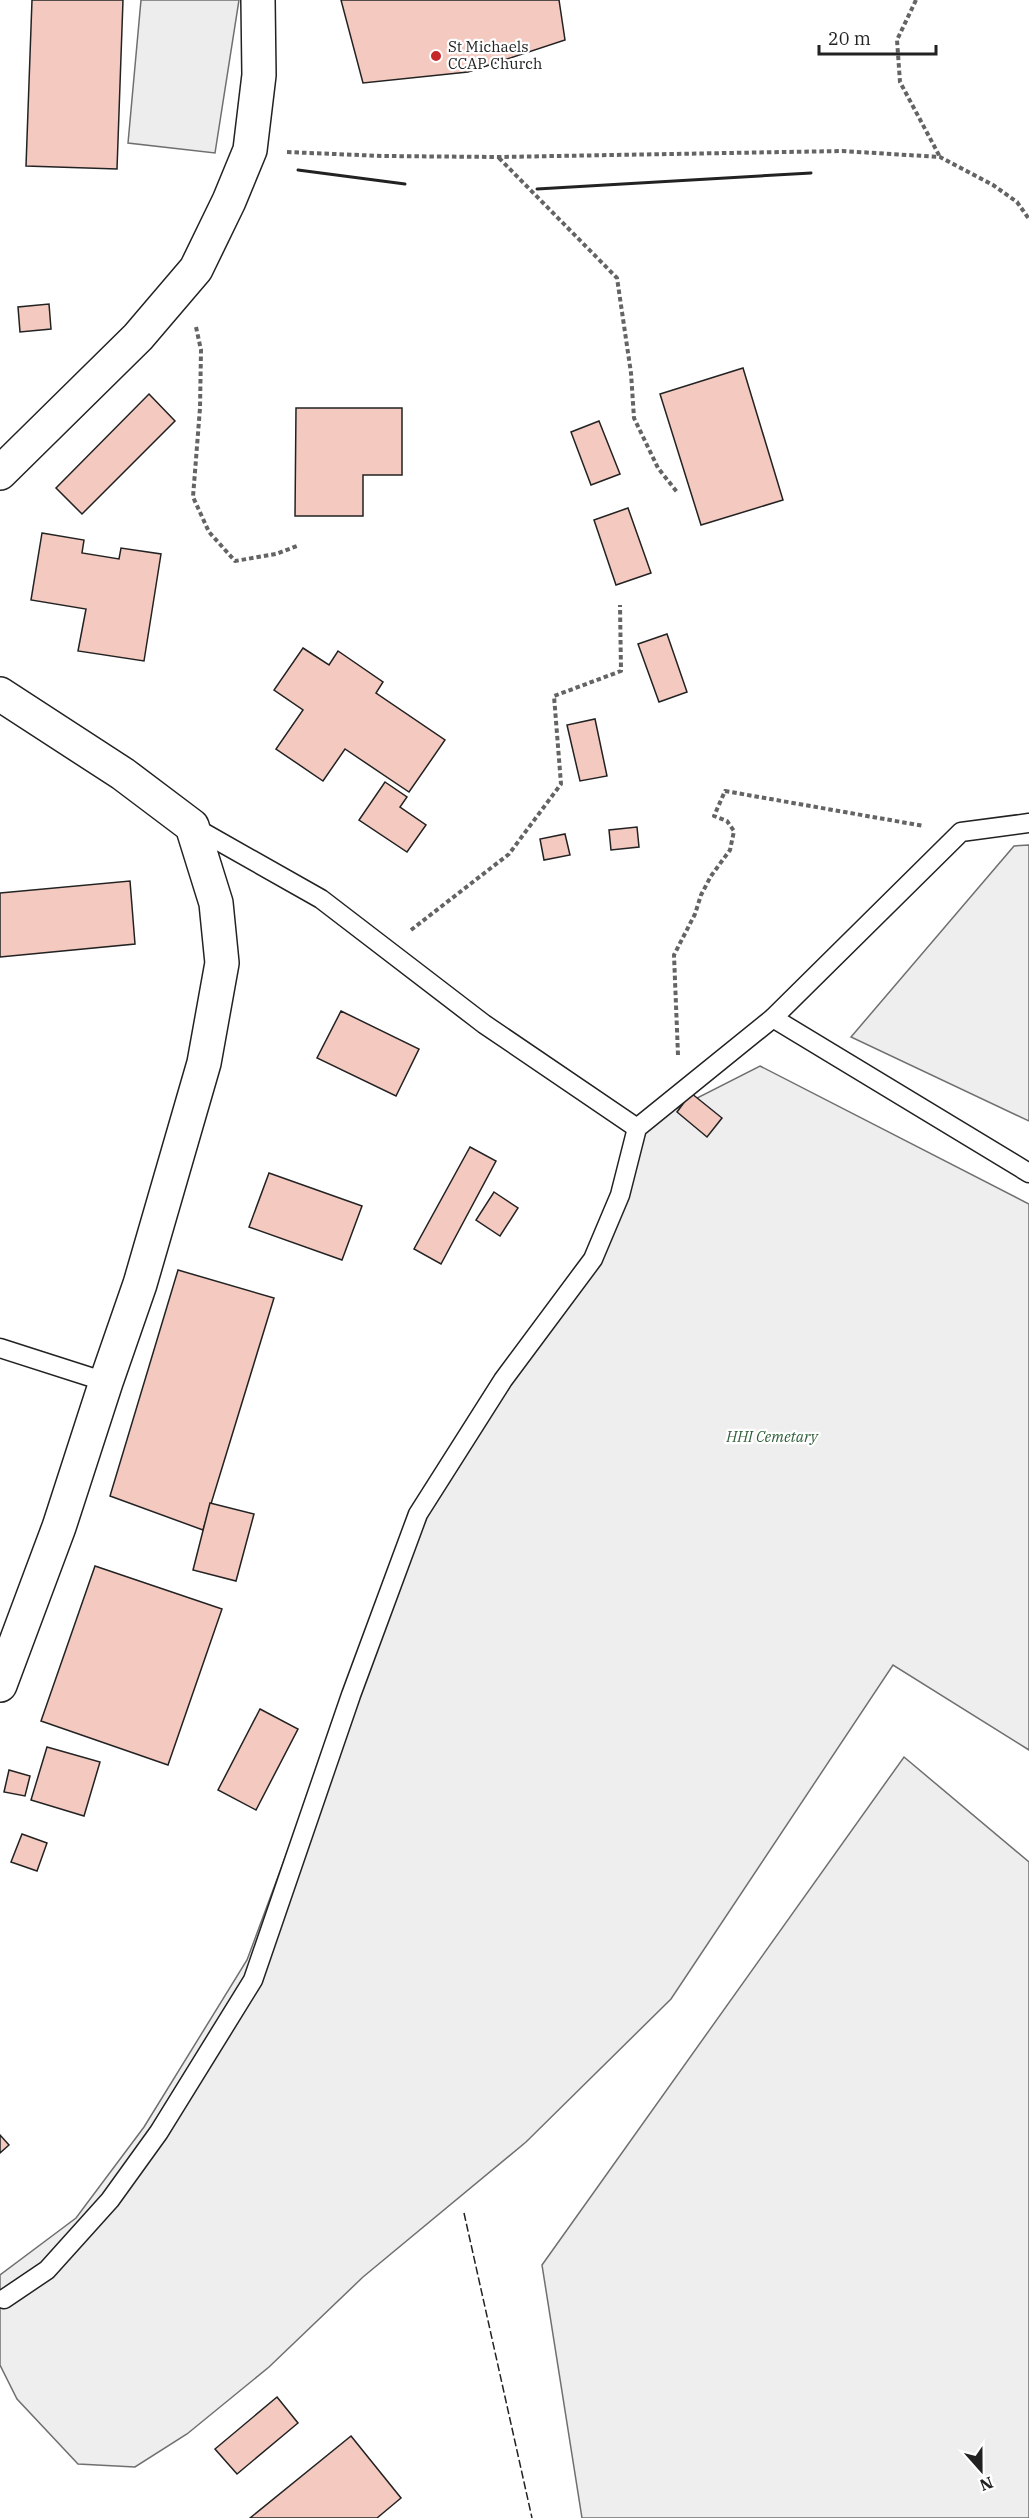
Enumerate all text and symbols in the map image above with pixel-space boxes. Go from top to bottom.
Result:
scale bar [819,18,936,56]
text: 20 m [828,27,871,50]
place label: St Michaels CCAP Church [448,37,542,73]
marker: St Michaels CCAP Church [429,49,443,63]
park label: HHI Cemetary [725,1427,819,1446]
north arrow [951,2440,1011,2500]
text: N [977,2472,996,2496]

